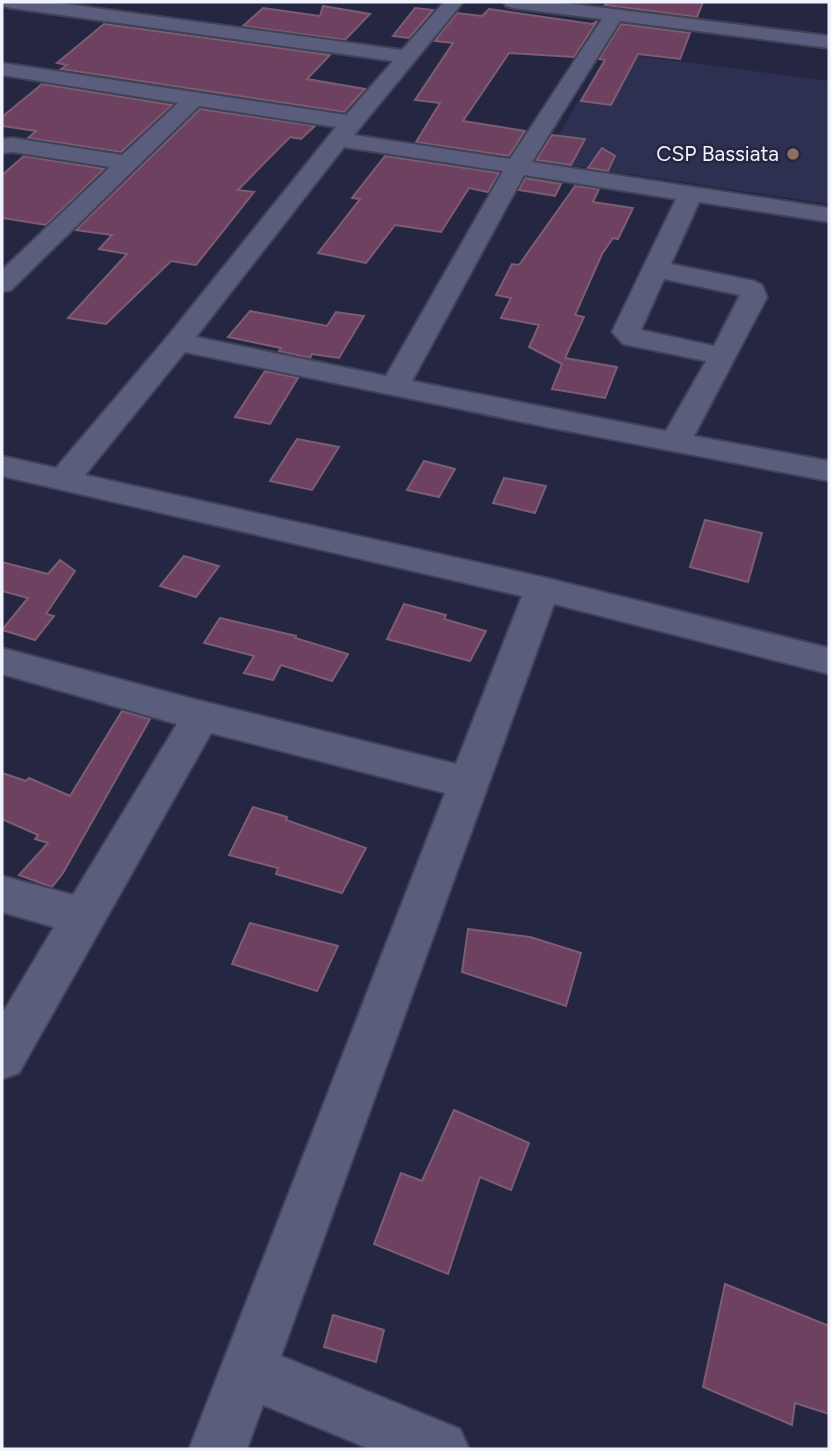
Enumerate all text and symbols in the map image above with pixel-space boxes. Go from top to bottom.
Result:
place label: CSP Bassiata [656,141,779,166]
marker: CSP Bassiata [785,146,801,162]

